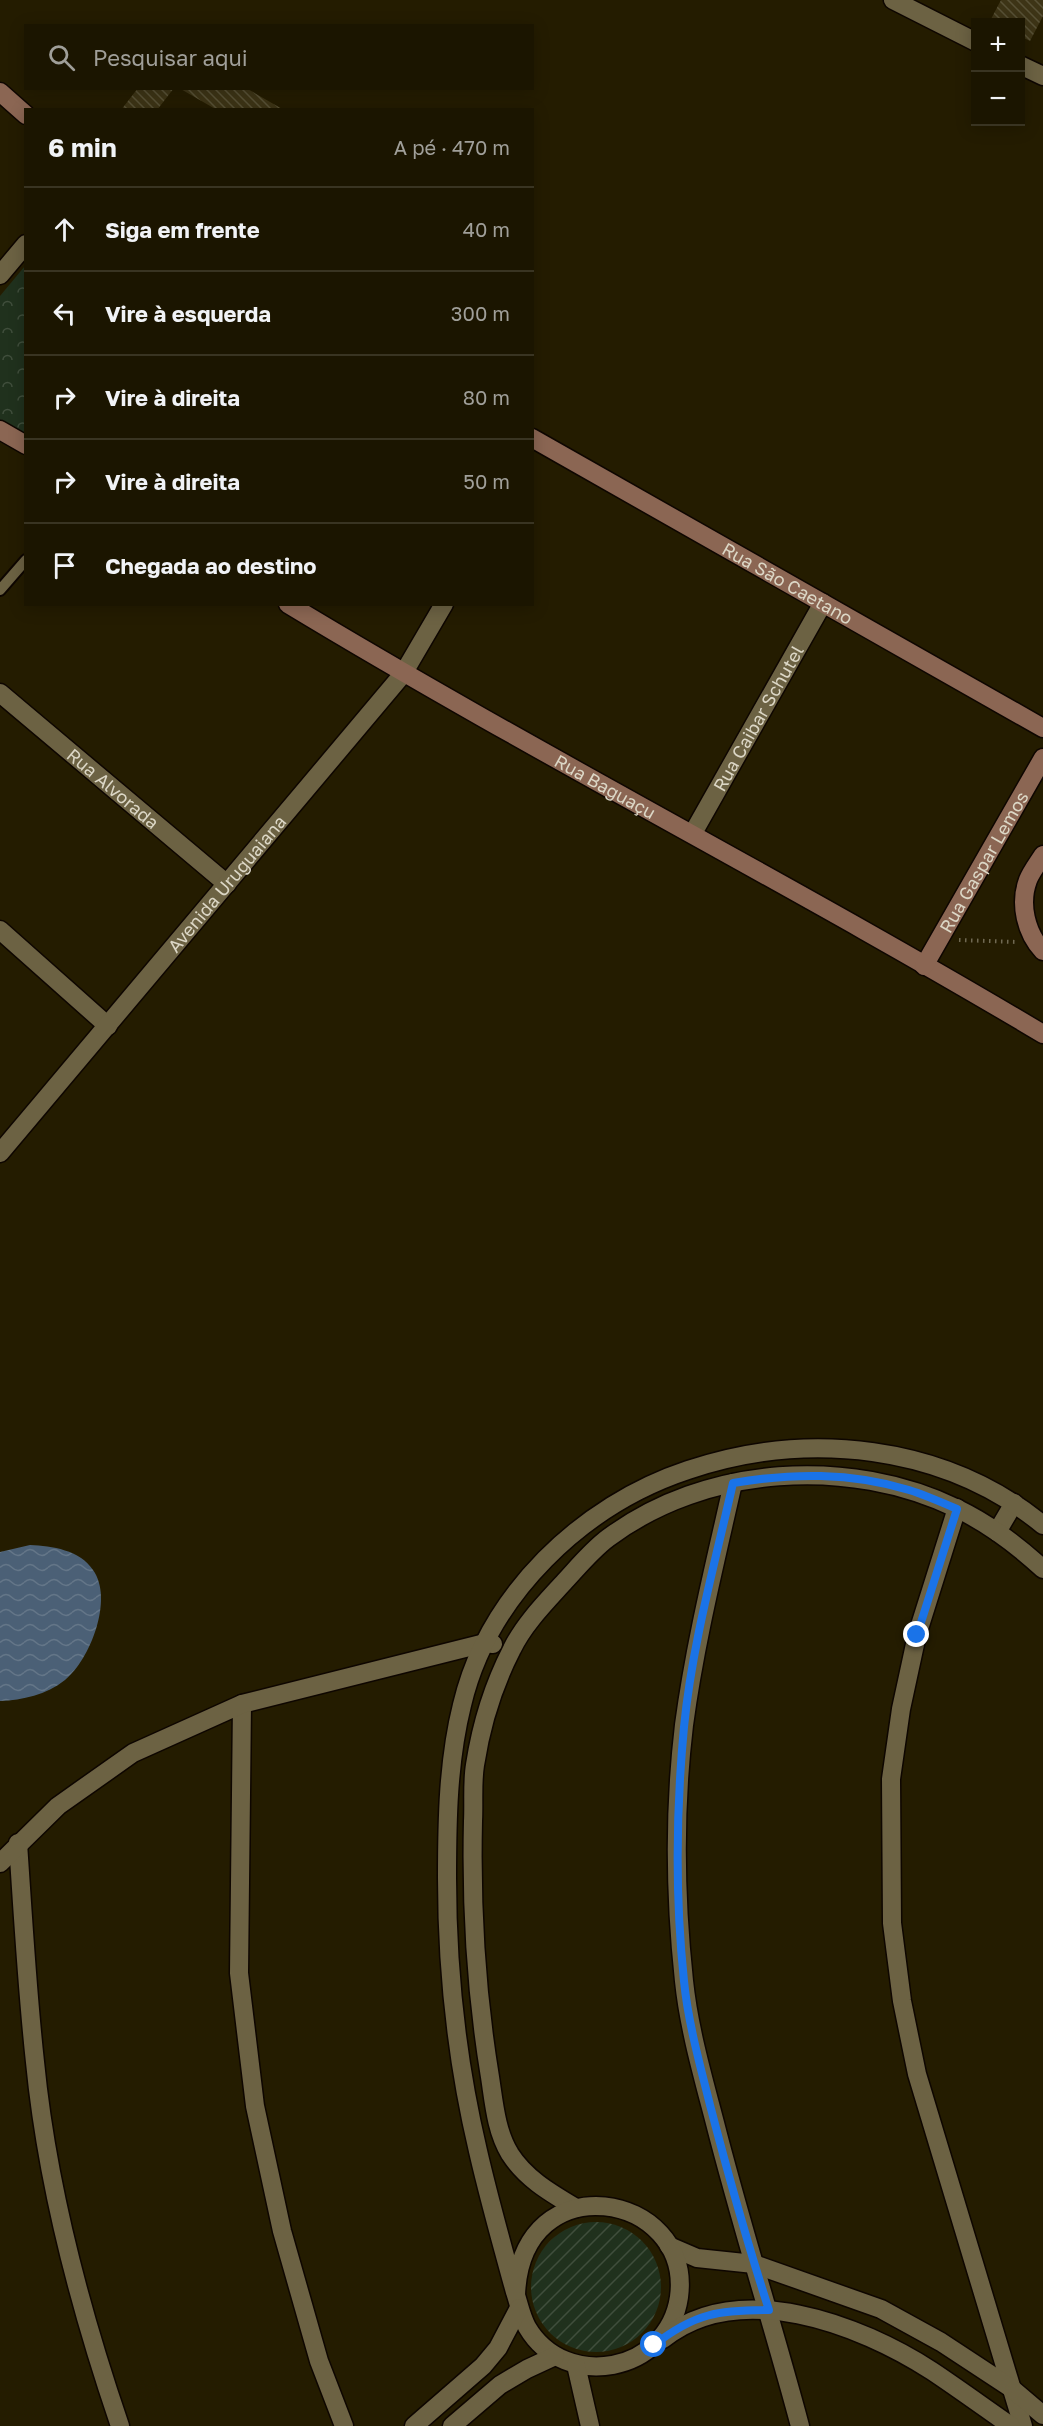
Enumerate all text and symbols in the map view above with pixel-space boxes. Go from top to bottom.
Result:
map controls [971,18,1025,126]
button: + [971,18,1025,72]
search box [24,24,534,90]
icon: search [45,41,78,74]
text: Pesquisar aqui [93,44,248,71]
button: − [971,72,1025,126]
text: 6 min [48,132,117,163]
text: A pé · 470 m [394,135,510,159]
icon: ahead [48,213,81,246]
text: Siga em frente [105,216,260,243]
text: 40 m [463,217,510,241]
icon: left [48,297,81,330]
text: Vire à esquerda [105,300,271,327]
text: 300 m [451,301,510,325]
icon: right [48,381,81,414]
text: Vire à direita [105,384,240,411]
text: 80 m [463,385,510,409]
icon: right [48,465,81,498]
text: Vire à direita [105,468,240,495]
text: 50 m [463,469,510,493]
street label: Rua São Caetano [719,537,857,629]
icon: arrive [48,549,81,582]
text: Chegada ao destino [105,552,317,579]
street label: Rua Caibar Schutel [708,641,808,795]
street label: Rua Alvorada [63,743,164,833]
street label: Rua Baguaçu [551,749,660,823]
street label: Rua Gaspar Lemos [934,787,1033,937]
street label: Avenida Uruguaiana [163,811,290,957]
route end [903,1621,929,1647]
route start [640,2331,666,2357]

